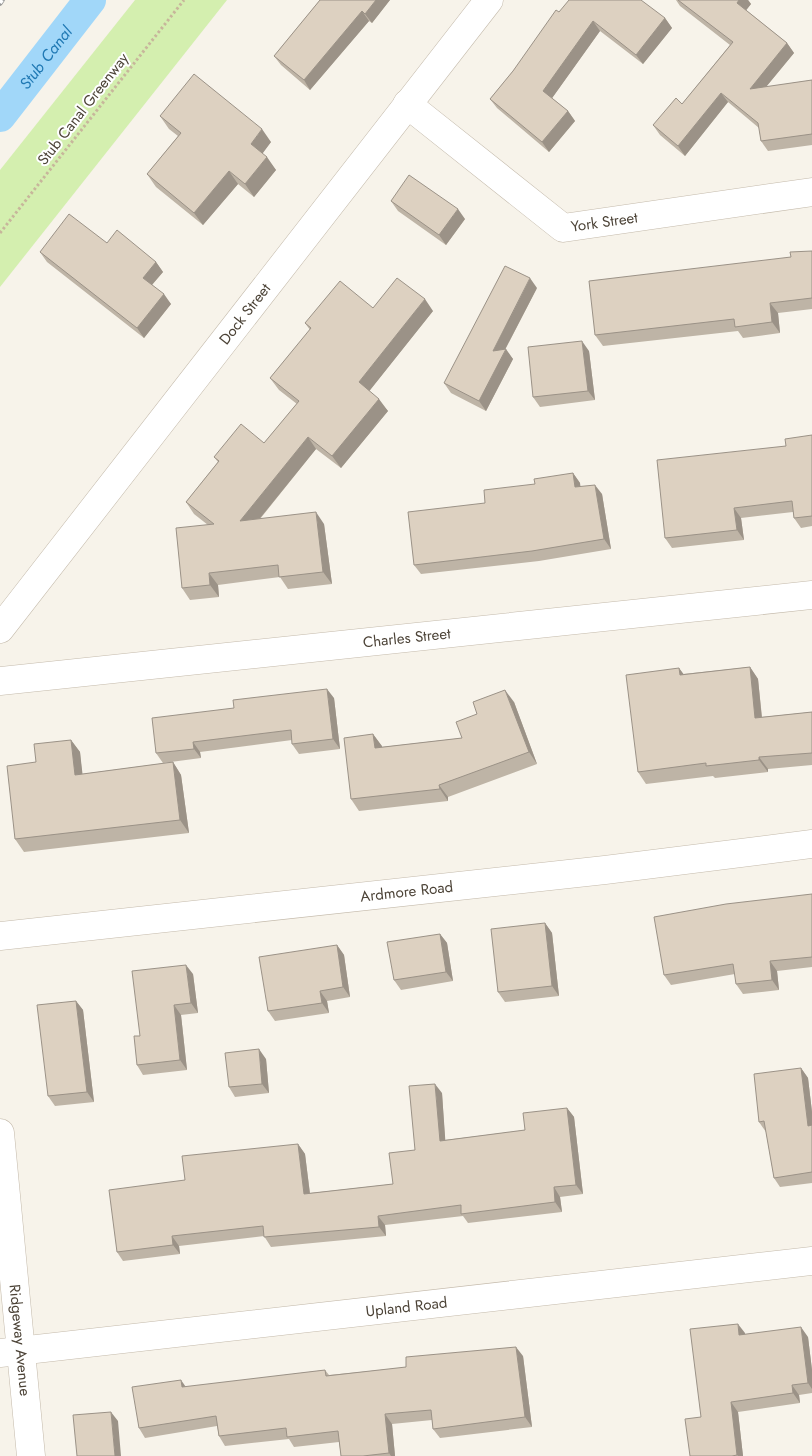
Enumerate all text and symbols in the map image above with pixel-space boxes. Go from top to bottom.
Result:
water label: Stub Canal [14,20,78,94]
street label: Stub Canal Greenway [32,48,134,170]
street label: York Street [569,206,640,238]
street label: Dock Street [214,278,276,349]
street label: Charles Street [362,622,452,654]
street label: Ardmore Road [359,876,454,908]
street label: Ridgeway Avenue [4,1283,36,1397]
street label: Upland Road [364,1291,448,1322]

